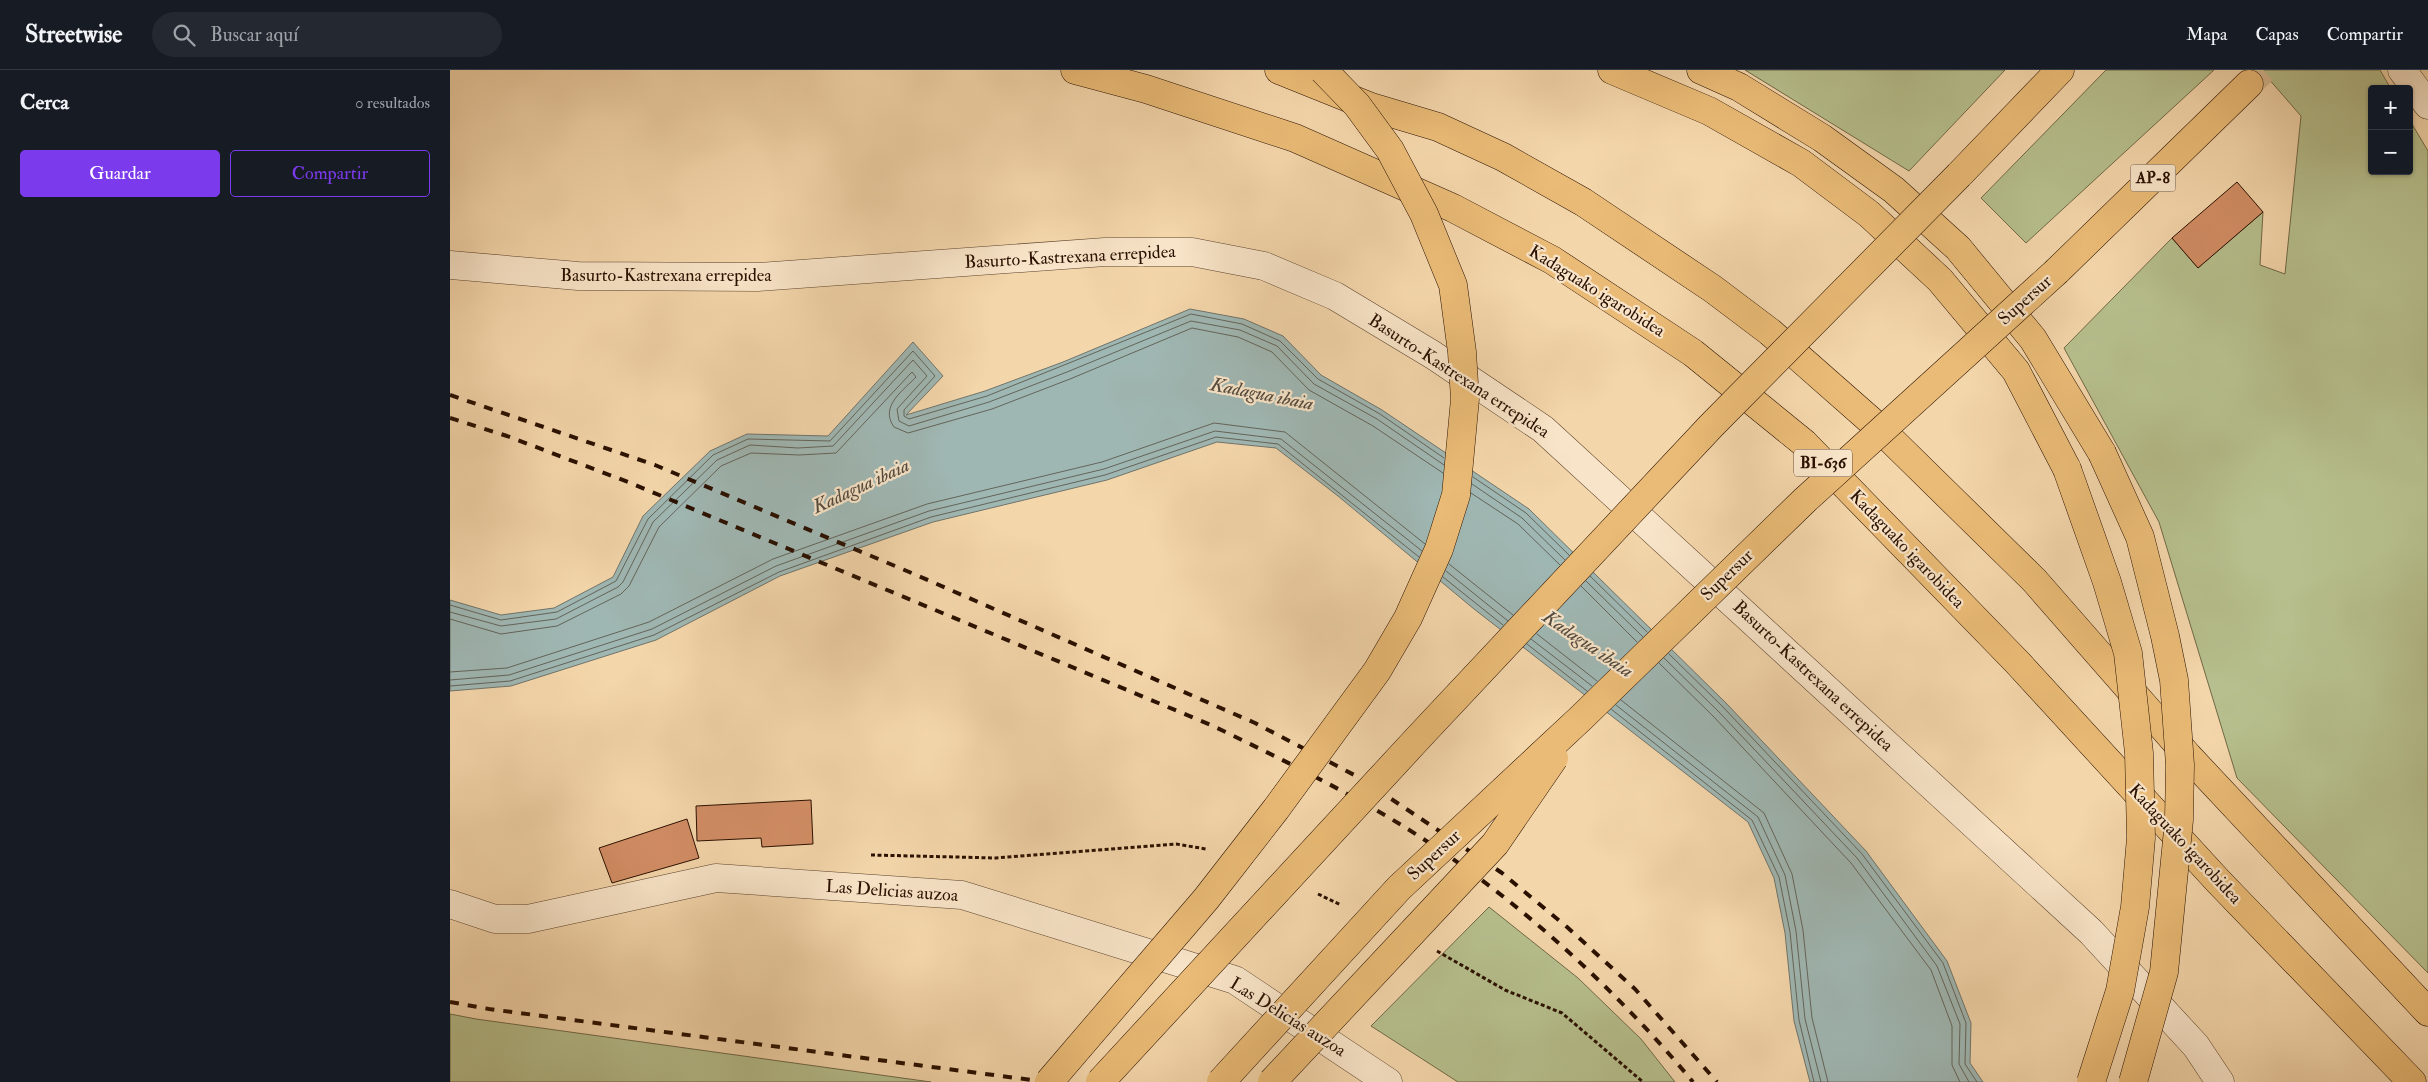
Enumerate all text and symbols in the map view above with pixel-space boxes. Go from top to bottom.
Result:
search box [152,12,502,57]
text: Streetwise [25,19,122,50]
icon: search [170,21,198,49]
text: Buscar aquí [210,23,298,47]
text: Mapa [2186,23,2228,46]
text: Capas [2256,23,2299,46]
text: Compartir [2327,23,2403,46]
map controls [2368,85,2413,175]
button: + [2368,85,2413,130]
text: Cerca [20,89,69,116]
text: 0 resultados [355,93,430,113]
button: − [2368,130,2413,175]
button: Guardar [20,150,220,197]
button: Compartir [230,150,430,197]
road number: AP-8 [2130,165,2176,192]
street label: Basurto-Kastrexana errepidea [964,240,1177,274]
street label: Kadaguako igarobidea [1525,240,1670,342]
street label: Basurto-Kastrexana errepidea [560,264,772,287]
street label: Supersur [1993,270,2057,330]
street label: Basurto-Kastrexana errepidea [1364,309,1554,444]
water label: Kadagua ibaia [1208,372,1316,416]
road number: BI-636 [1794,449,1852,476]
water label: Kadagua ibaia [808,453,913,519]
street label: Kadaguako igarobidea [1844,485,1970,614]
street label: Supersur [1696,544,1758,606]
street label: Basurto-Kastrexana errepidea [1728,596,1899,757]
water label: Kadagua ibaia [1537,604,1638,683]
street label: Kadaguako igarobidea [2123,779,2247,909]
street label: Supersur [1402,824,1466,886]
street label: Las Delicias auzoa [825,875,960,907]
street label: Las Delicias auzoa [1226,972,1351,1062]

